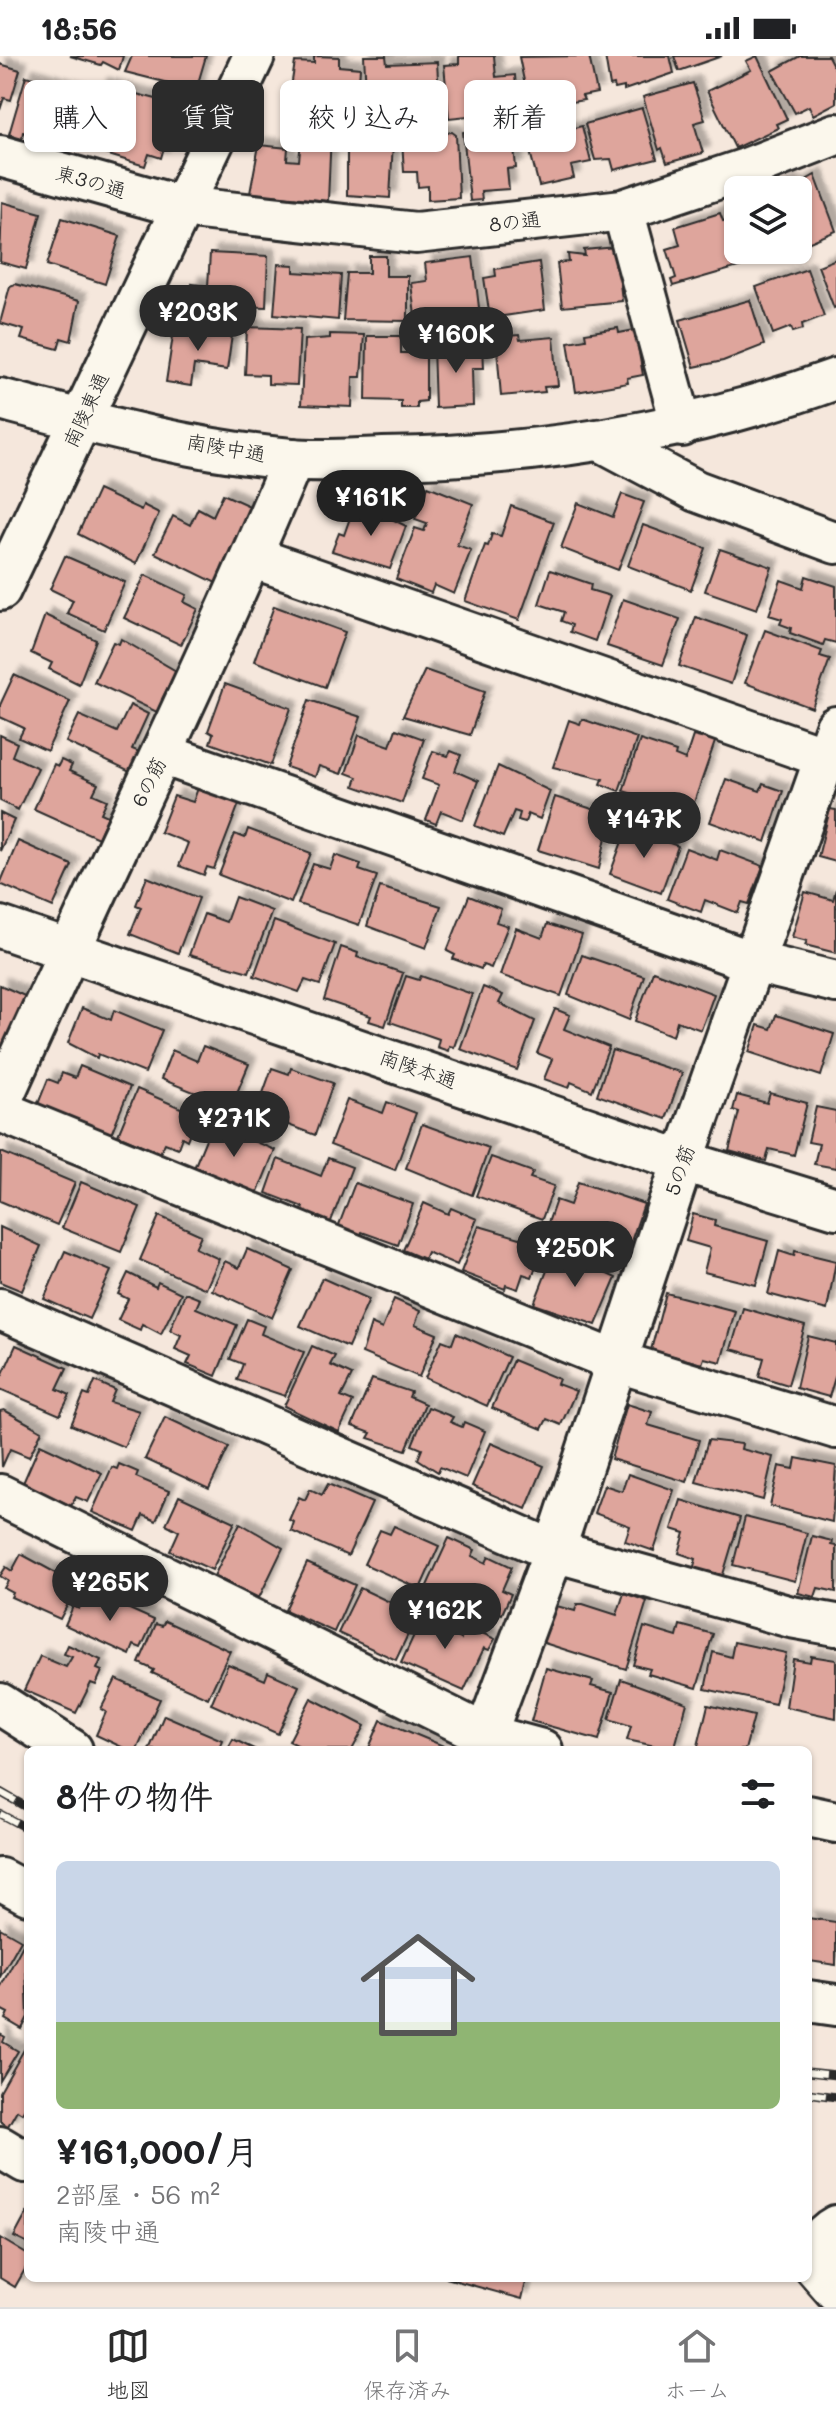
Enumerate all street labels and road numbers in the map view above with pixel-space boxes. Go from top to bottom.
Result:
street label: 東3の通 [53,159,129,203]
street label: 8の通 [487,205,542,237]
street label: 南陵東通 [56,368,114,451]
street label: 南陵中通 [185,427,268,467]
street label: 6の筋 [125,752,171,811]
street label: 南陵本通 [376,1043,460,1093]
street label: 5の筋 [658,1141,700,1198]

